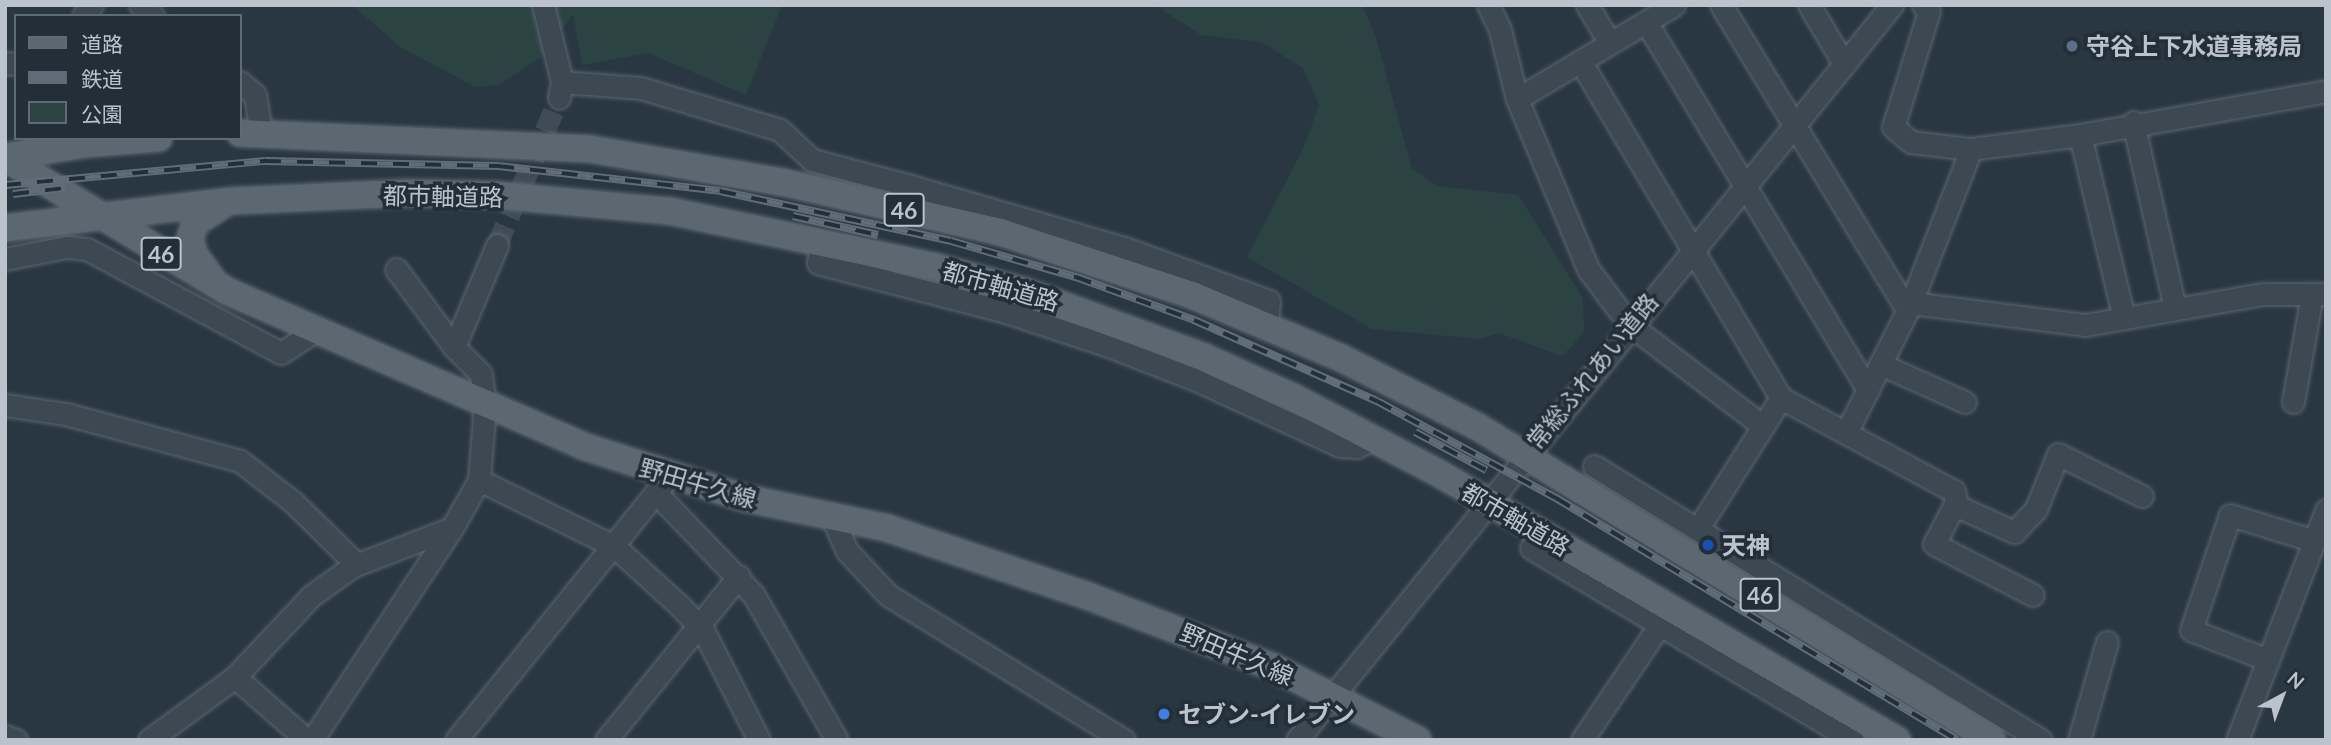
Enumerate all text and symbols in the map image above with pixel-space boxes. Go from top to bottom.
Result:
legend [14,14,242,140]
text: 道路 [81,31,123,56]
place label: 守谷上下水道事務局 [2086,32,2302,60]
marker: 守谷上下水道事務局 [2064,38,2080,54]
text: 鉄道 [81,66,123,91]
text: 公園 [81,101,123,126]
street label: 都市軸道路 [383,181,503,211]
road number: 46 [883,190,925,230]
road number: 46 [140,234,182,274]
street label: 都市軸道路 [939,256,1063,316]
street label: 常総ふれあい道路 [1520,287,1664,455]
street label: 野田牛久線 [636,453,760,513]
street label: 都市軸道路 [1457,477,1575,561]
place label: 天神 [1722,531,1770,559]
marker: 天神 [1700,537,1716,553]
road number: 46 [1739,576,1781,614]
street label: 野田牛久線 [1176,617,1298,691]
north arrow [2247,661,2317,731]
text: N [2283,666,2309,693]
place label: セブン-イレブン [1178,700,1355,728]
marker: セブン-イレブン [1156,706,1172,722]

